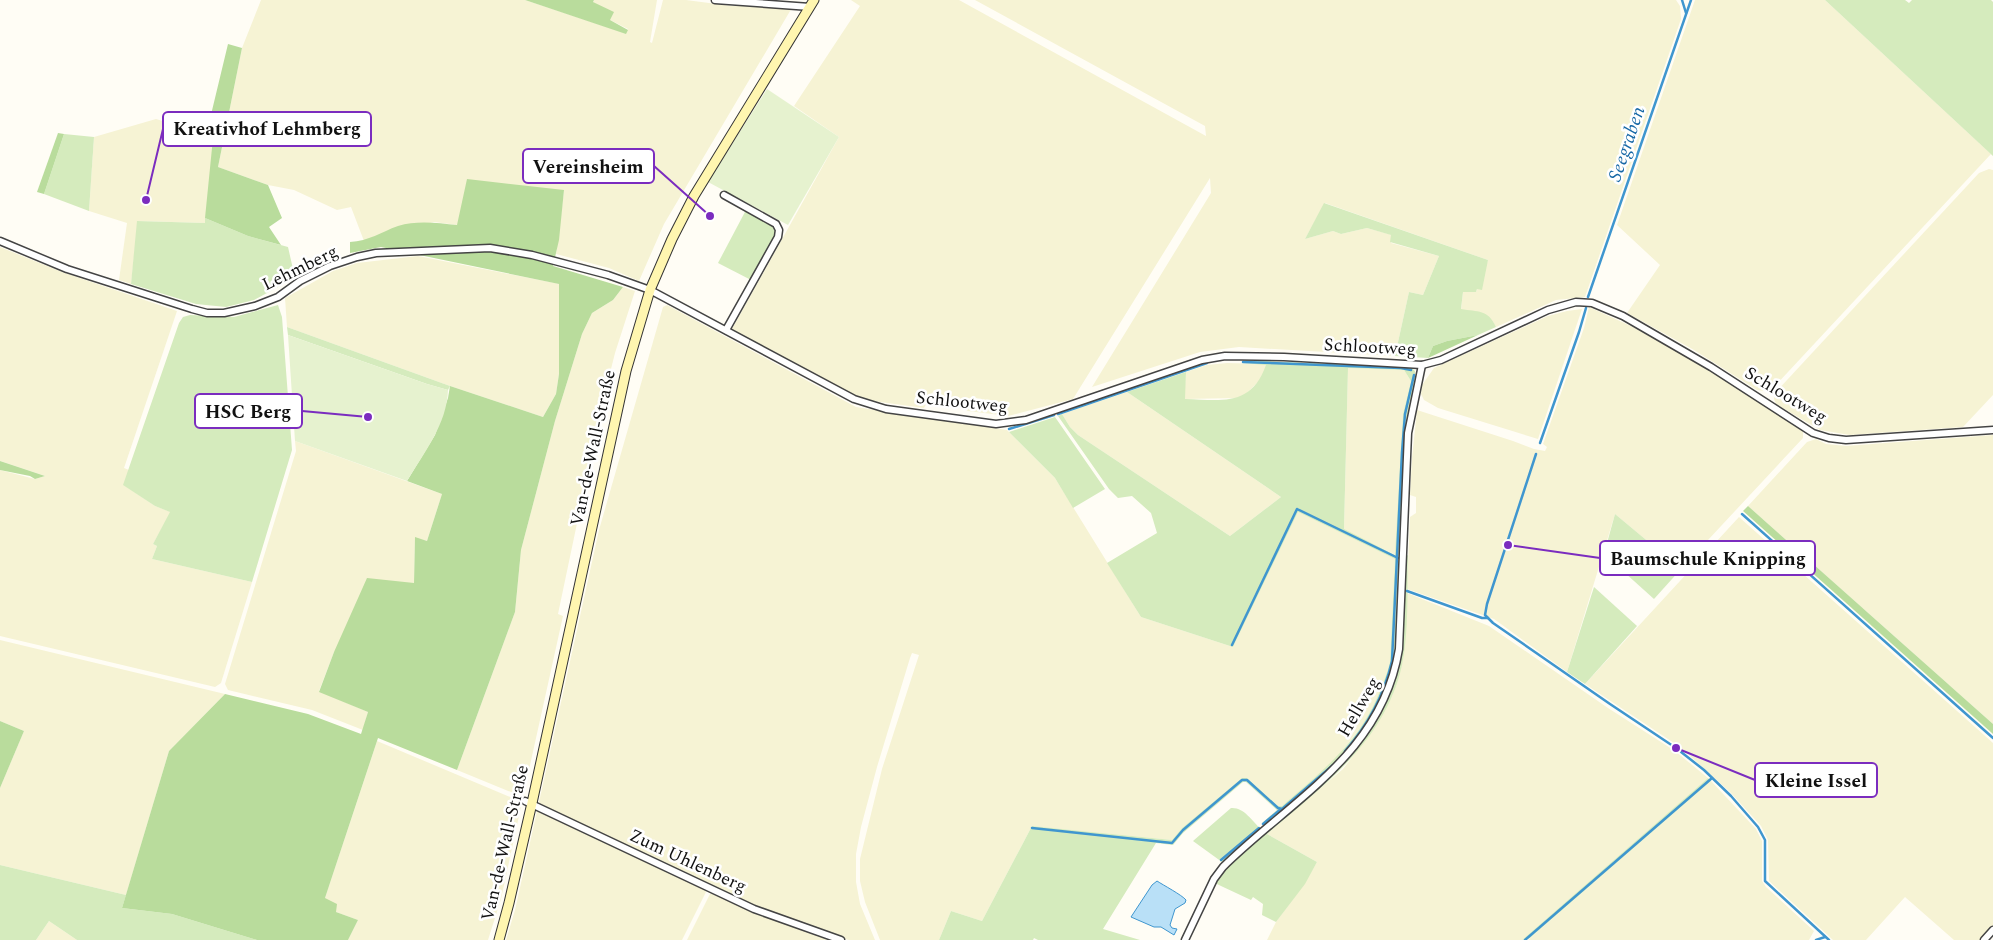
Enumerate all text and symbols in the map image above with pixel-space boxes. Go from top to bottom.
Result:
water label: Seegraben [1601,102,1653,186]
callout: Kreativhof Lehmberg [163,112,371,146]
text: Kreativhof Lehmberg [173,115,361,144]
callout: Vereinsheim [523,149,654,183]
text: Vereinsheim [532,153,644,182]
street label: Lehmberg [257,238,343,298]
street label: Schlootweg [1323,331,1417,363]
street label: Schlootweg [1739,360,1833,430]
street label: Van-de-Wall-Straße [563,367,623,529]
street label: Schlootweg [915,384,1009,420]
callout: HSC Berg [195,394,302,428]
text: HSC Berg [205,398,291,427]
callout: Baumschule Knipping [1600,541,1815,575]
text: Baumschule Knipping [1610,545,1806,574]
street label: Hellweg [1331,672,1387,742]
street label: Van-de-Wall-Straße [474,762,536,924]
callout: Kleine Issel [1755,763,1877,797]
text: Kleine Issel [1765,767,1867,796]
street label: Zum Uhlenberg [625,822,751,900]

